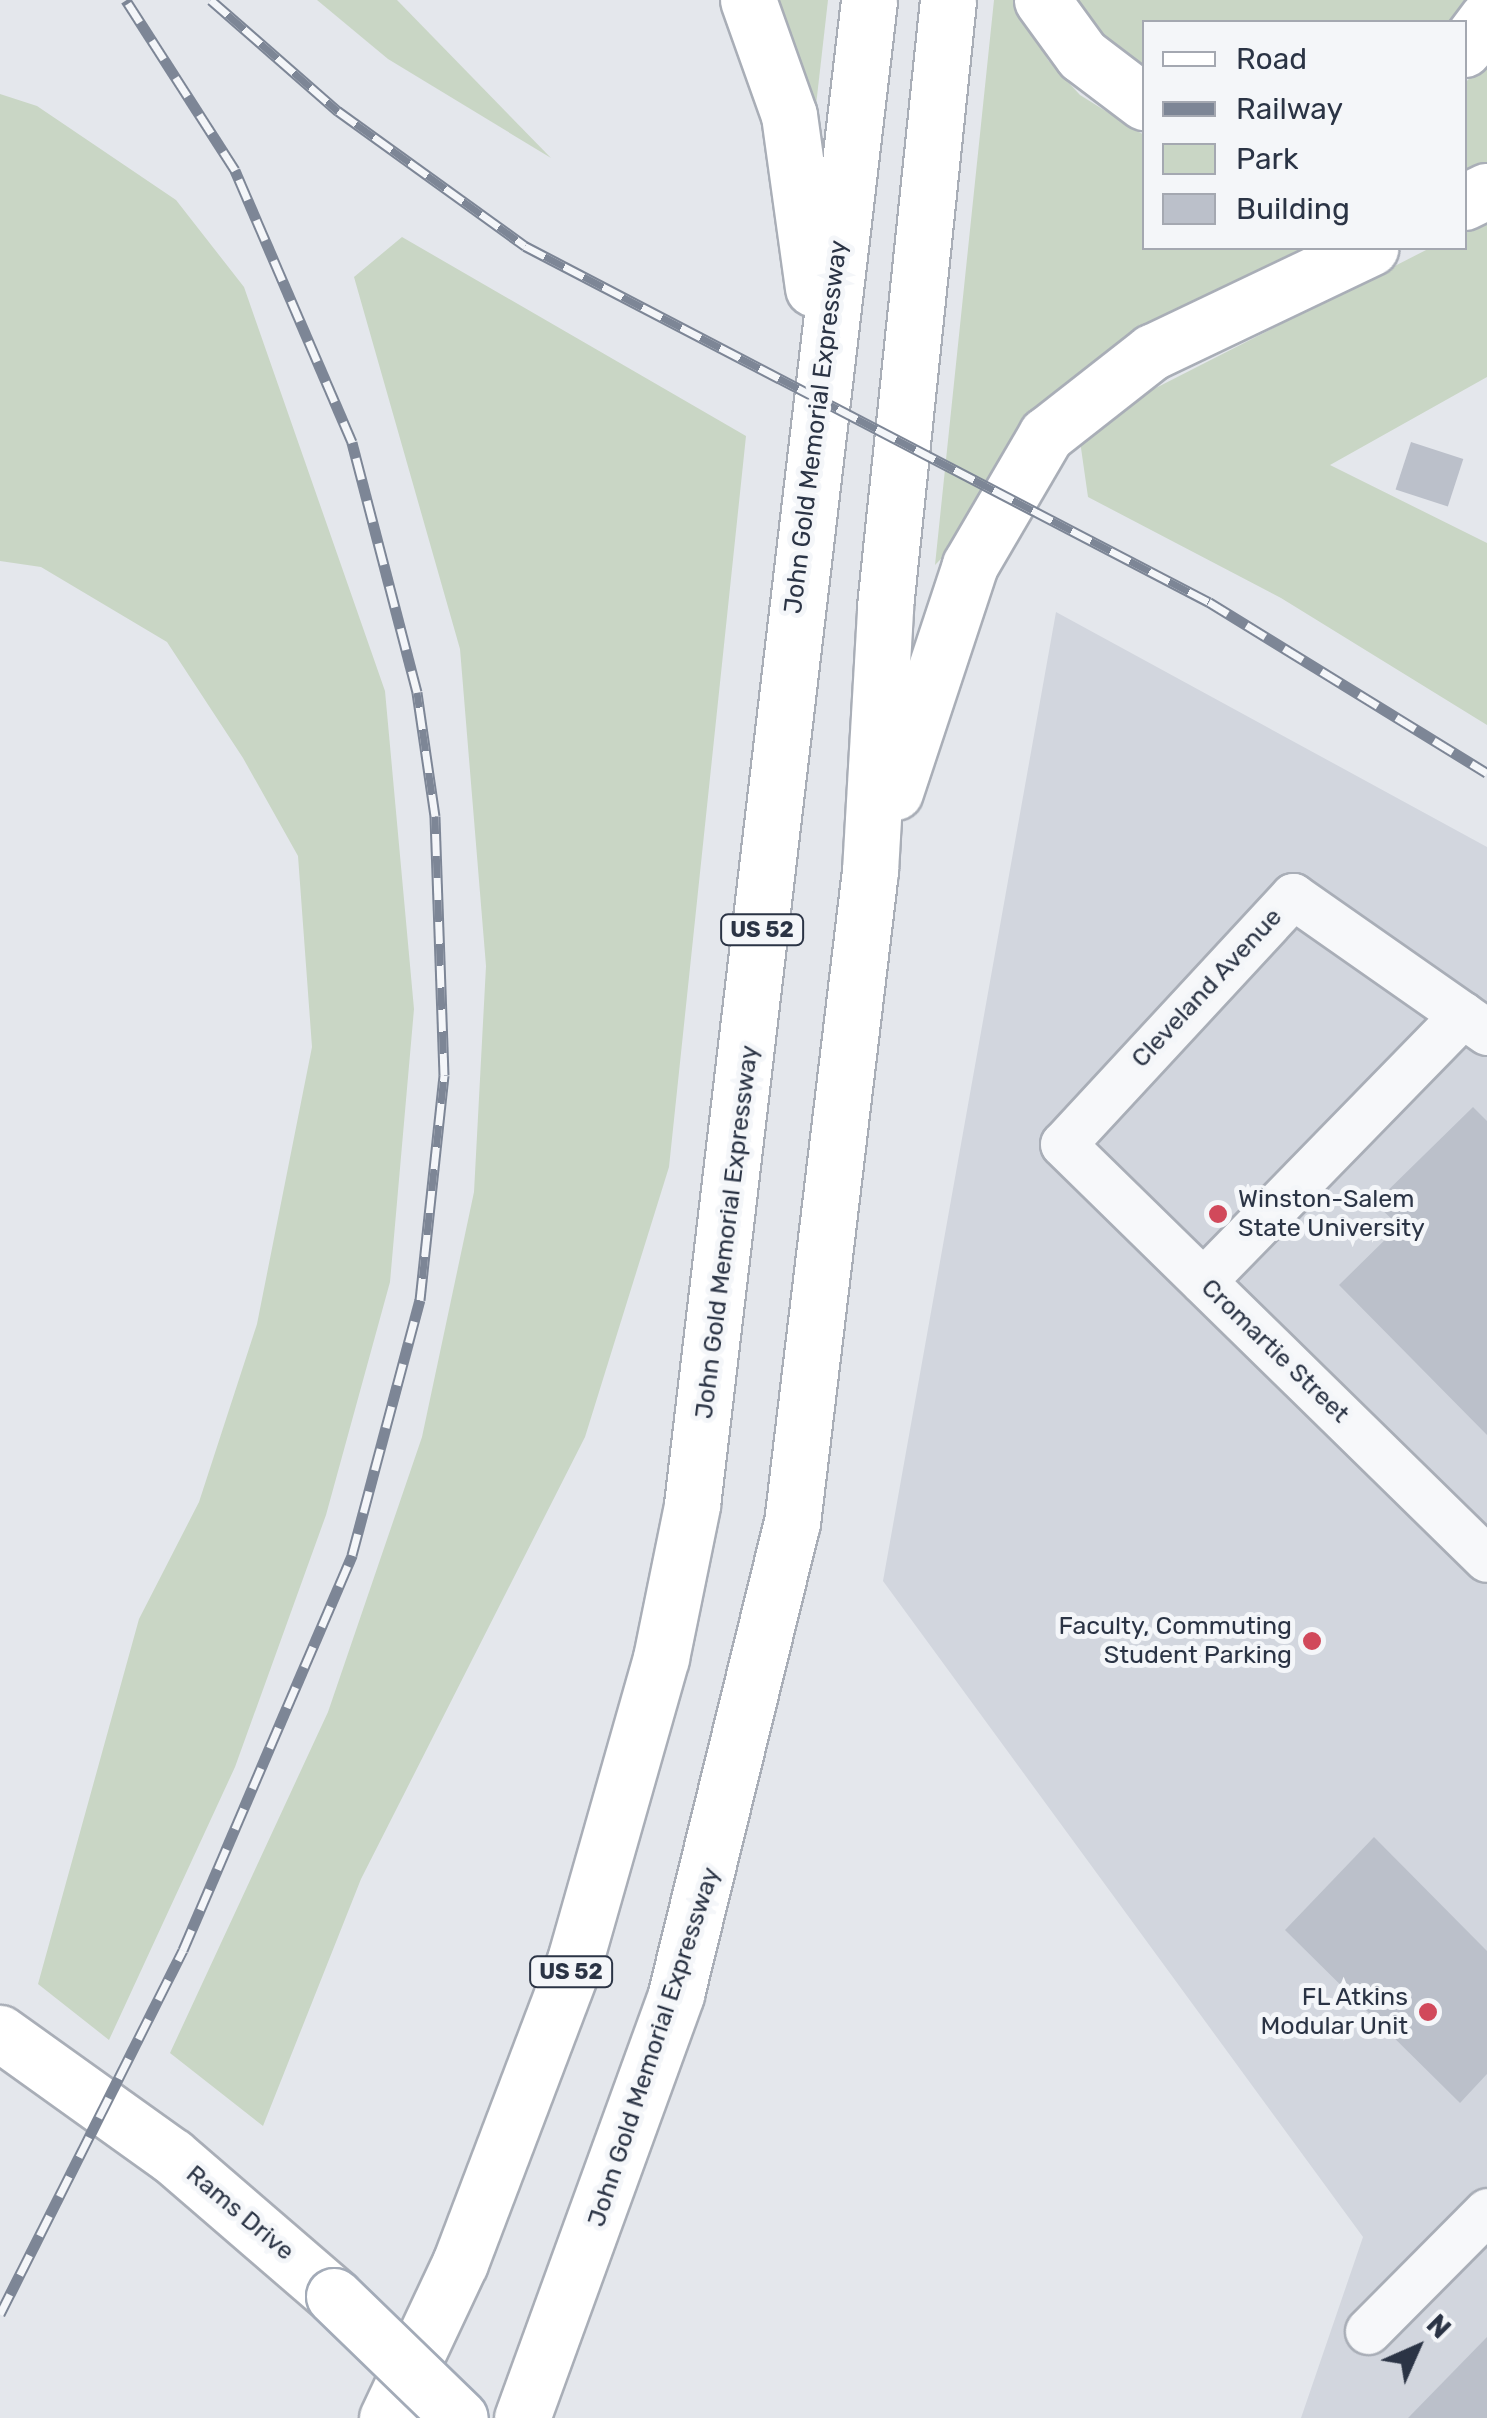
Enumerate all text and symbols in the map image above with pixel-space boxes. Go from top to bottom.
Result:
legend [1142,20,1467,250]
text: Road [1236,41,1307,77]
text: Railway [1236,91,1343,127]
text: Park [1236,141,1298,177]
text: Building [1236,191,1350,227]
street label: John Gold Memorial Expressway [778,239,854,615]
street label: Cleveland Avenue [1125,902,1289,1074]
road number: US 52 [720,913,804,947]
street label: John Gold Memorial Expressway [689,1044,765,1420]
place label: Winston-Salem State University [1238,1185,1425,1244]
marker: Winston-Salem State University [1207,1203,1229,1225]
street label: Cromartie Street [1195,1273,1355,1429]
place label: Faculty, Commuting Student Parking [1059,1612,1292,1671]
marker: Faculty, Commuting Student Parking [1301,1630,1323,1652]
street label: John Gold Memorial Expressway [582,1864,726,2230]
road number: US 52 [528,1955,614,1989]
place label: FL Atkins Modular Unit [1260,1983,1408,2042]
marker: FL Atkins Modular Unit [1417,2001,1439,2023]
street label: Rams Drive [180,2159,300,2267]
north arrow [1367,2298,1467,2398]
text: N [1420,2308,1457,2345]

